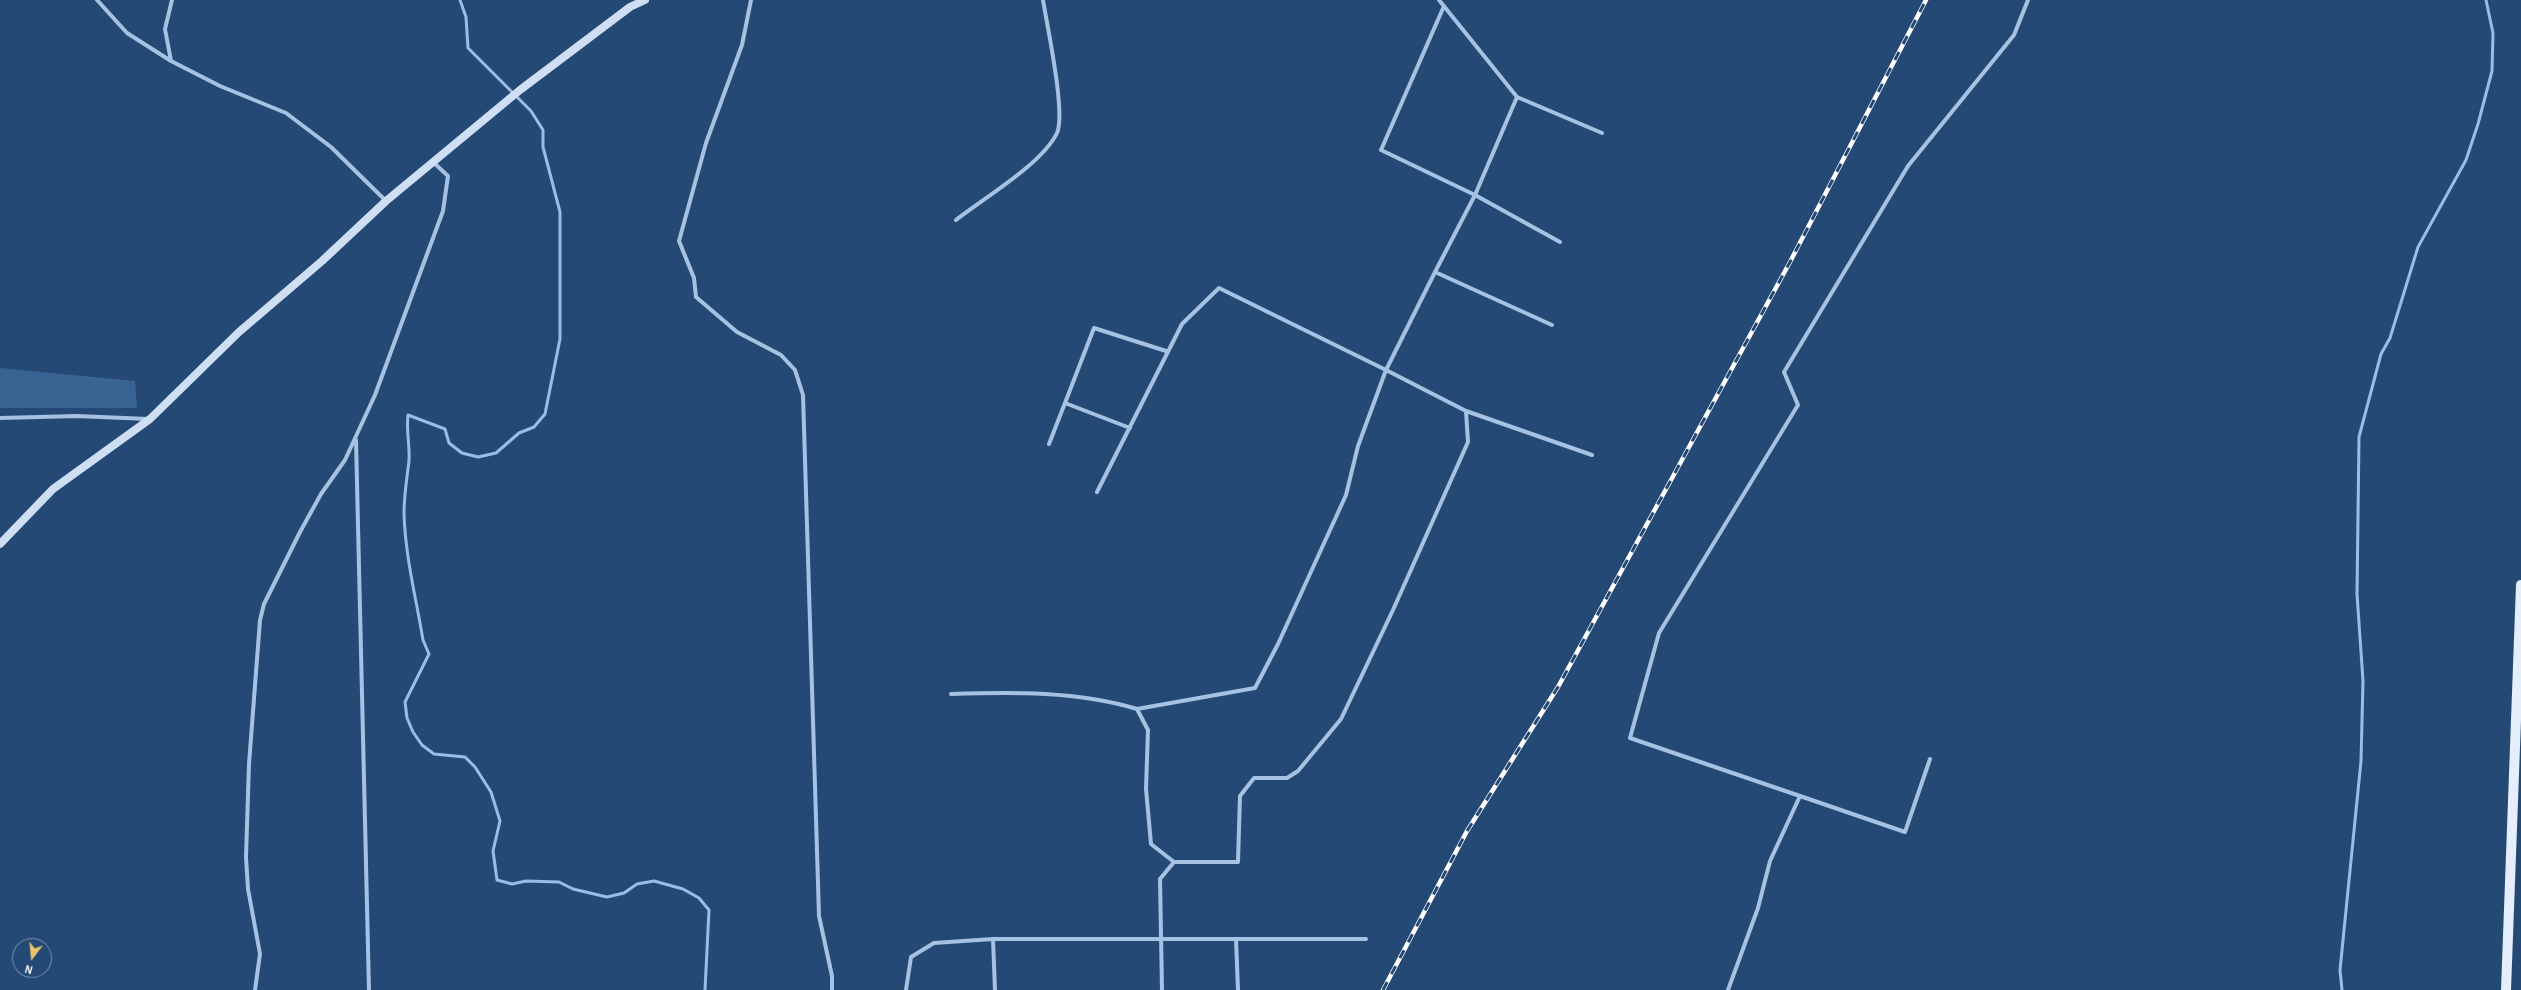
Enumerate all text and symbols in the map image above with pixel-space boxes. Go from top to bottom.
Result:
north arrow [12,938,52,978]
text: N [23,962,34,976]

